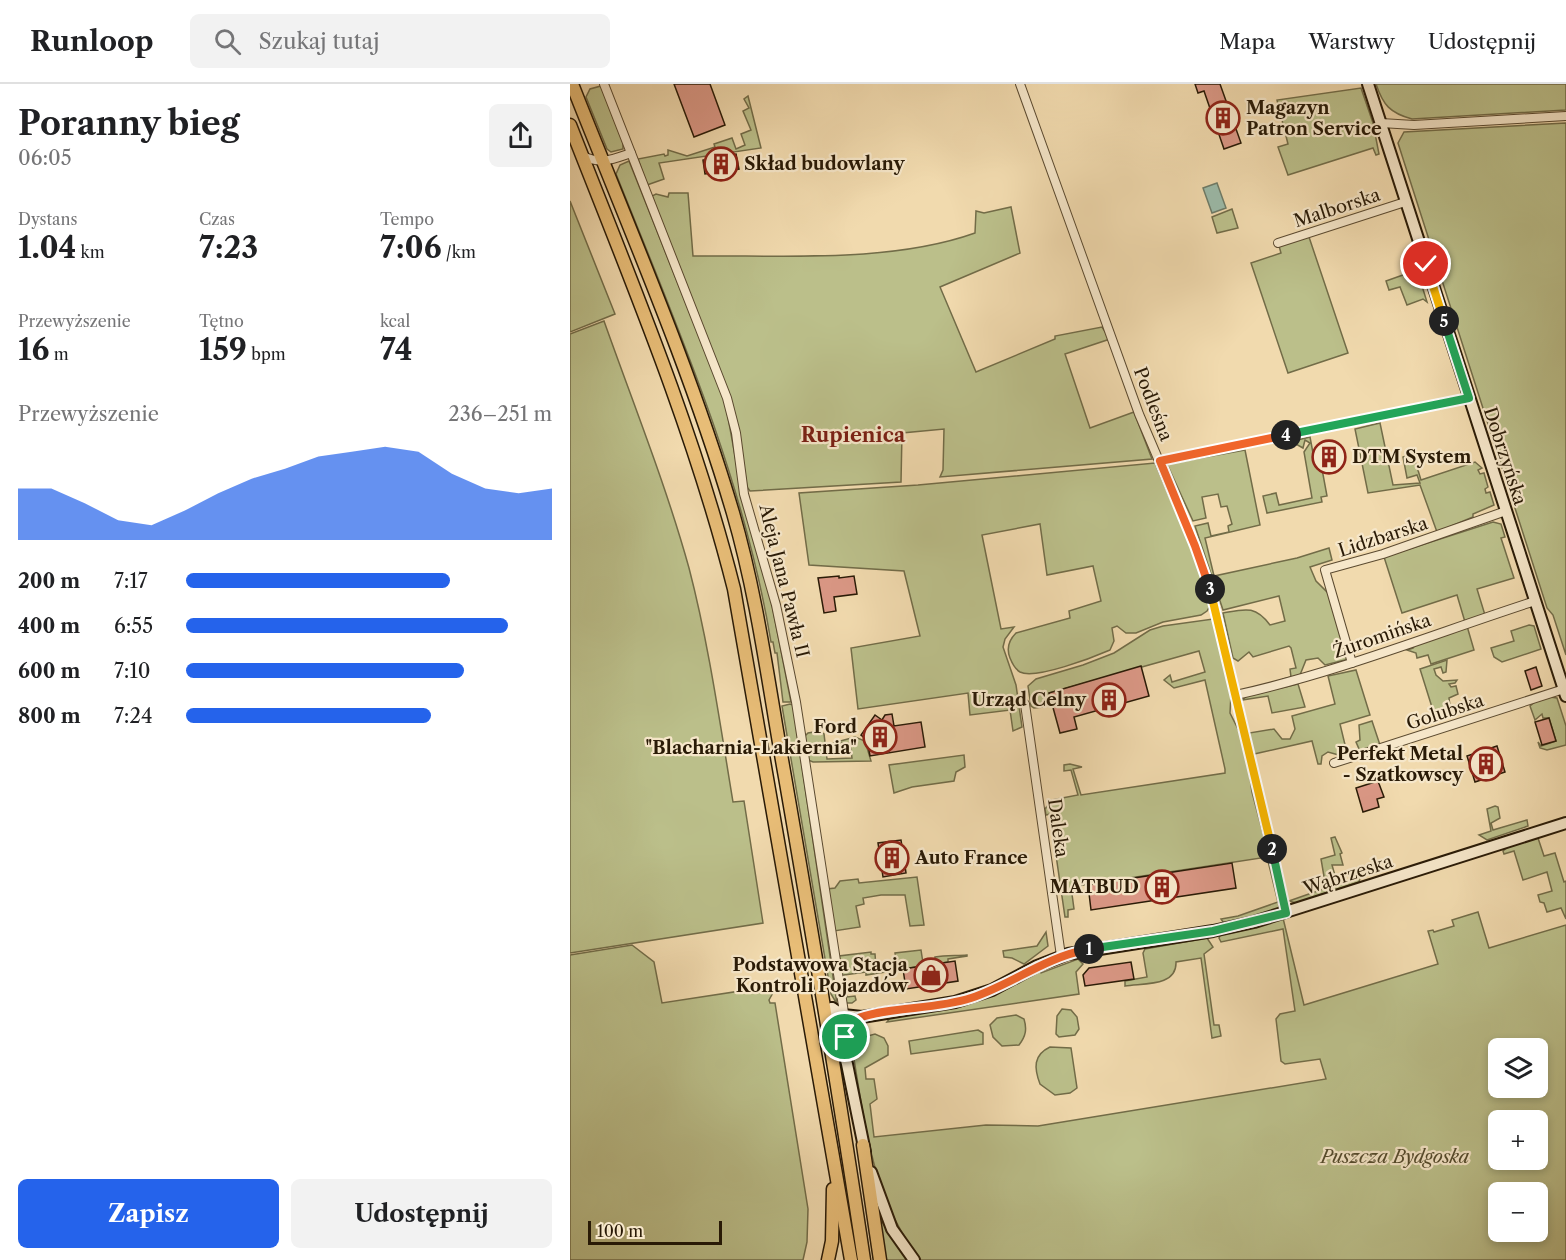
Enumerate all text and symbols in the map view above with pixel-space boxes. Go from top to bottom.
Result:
search box [190,14,610,68]
text: Runloop [30,24,154,58]
icon: search [211,25,244,58]
text: Szukaj tutaj [259,28,379,55]
text: Mapa [1219,29,1275,54]
text: Warstwy [1308,29,1395,54]
text: Udostępnij [1428,29,1536,54]
place label: Magazyn Patron Service [1246,97,1382,140]
building icon: Magazyn Patron Service [1205,100,1241,136]
text: Poranny bieg [18,103,240,144]
button: share [489,104,552,167]
text: 06:05 [18,146,72,170]
building icon: Skład budowlany [703,146,739,182]
place label: Skład budowlany [744,153,905,175]
street label: Malborska [1291,184,1384,232]
text: Dystans [18,209,78,229]
text: Czas [199,209,235,229]
text: Tempo [380,209,434,229]
text: 1.04 [18,229,76,266]
text: 7:23 [199,229,258,266]
text: 7:06 [380,229,442,266]
pin [1400,238,1451,289]
text: km [76,242,105,262]
text: /km [442,242,476,262]
icon: check [1409,247,1442,280]
pin: 5 [1429,306,1459,336]
text: Przewyższenie [18,311,131,331]
text: Tętno [199,311,244,331]
text: kcal [380,311,410,331]
text: 5 [1440,311,1448,331]
text: 16 [18,331,49,368]
text: 159 [199,331,247,368]
text: 74 [380,331,412,368]
text: m [49,344,69,364]
text: bpm [247,344,286,364]
street label: Podleśna [1129,364,1177,445]
text: Przewyższenie [18,402,159,426]
text: 236–251 m [448,402,552,426]
street label: Dobrzyńska [1479,404,1531,508]
pin: 4 [1271,420,1301,450]
district label: Rupienica [801,423,906,447]
text: 4 [1281,425,1291,445]
building icon: DTM System [1311,439,1347,475]
place label: DTM System [1352,446,1472,468]
street label: Aleja Jana Pawła II [754,501,814,660]
street label: Lidzbarska [1335,512,1431,562]
text: 200 m [18,569,80,593]
text: 7:17 [114,569,148,593]
pin: 3 [1195,574,1225,604]
text: 3 [1205,579,1215,599]
street label: Żuromińska [1330,608,1434,663]
text: 400 m [18,614,80,638]
text: 6:55 [114,614,153,638]
text: 600 m [18,659,80,683]
text: 7:10 [114,659,151,683]
building icon: Urząd Celny [1091,682,1127,718]
place label: Urząd Celny [971,689,1087,711]
street label: Golubska [1403,689,1487,735]
text: 800 m [18,704,81,728]
text: 7:24 [114,704,153,728]
place label: Ford "Blacharnia-Lakiernia" [646,716,857,759]
building icon: Ford "Blacharnia-Lakiernia" [862,719,898,755]
place label: Perfekt Metal - Szatkowscy [1337,743,1464,786]
building icon: Perfekt Metal - Szatkowscy [1468,746,1504,782]
street label: Daleka [1043,797,1073,859]
pin: 2 [1257,834,1287,864]
text: 2 [1267,839,1277,859]
building icon: Auto France [874,840,910,876]
place label: Auto France [914,847,1028,869]
street label: Wąbrzeska [1300,850,1396,900]
building icon: MATBUD [1144,869,1180,905]
place label: MATBUD [1050,876,1139,898]
pin: 1 [1074,934,1104,964]
text: 1 [1085,939,1093,959]
place label: Podstawowa Stacja Kontroli Pojazdów [732,954,909,997]
shop icon: Podstawowa Stacja Kontroli Pojazdów [913,957,949,993]
pin [819,1011,870,1062]
icon: arrive [828,1020,861,1053]
map controls [1488,1038,1548,1242]
button: layers [1488,1038,1548,1098]
button: + [1488,1110,1548,1170]
park label: Puszcza Bydgoska [1319,1146,1470,1168]
button: Zapisz [18,1179,279,1248]
button: Udostępnij [291,1179,552,1248]
button: − [1488,1182,1548,1242]
scale bar [588,1218,722,1246]
text: 100 m [597,1221,643,1241]

